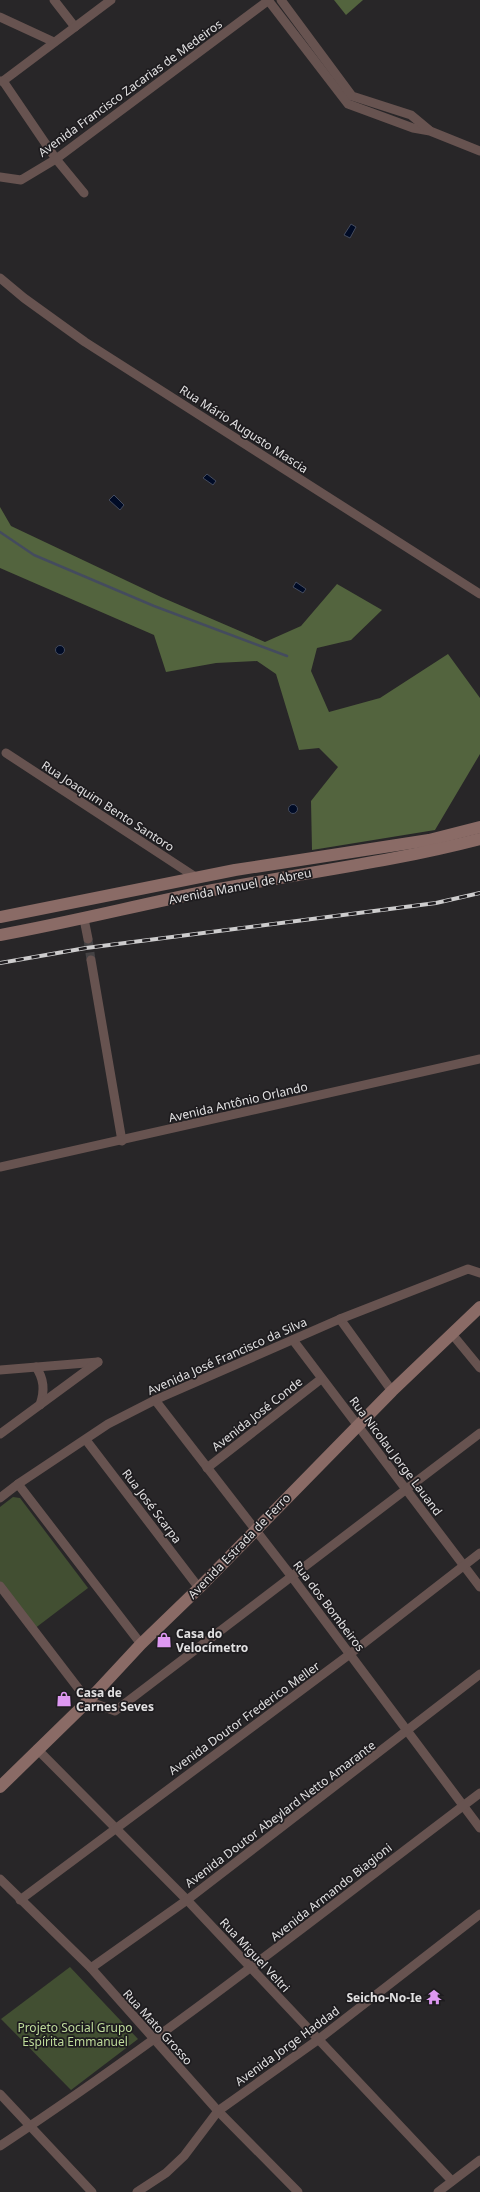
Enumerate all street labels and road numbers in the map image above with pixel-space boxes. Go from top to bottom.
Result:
street label: Avenida Francisco Zacarias de Medeiros [34,15,226,161]
street label: Rua Mário Augusto Mascia [176,381,312,477]
street label: Rua Joaquim Bento Santoro [38,757,178,855]
street label: Avenida Manuel de Abreu [167,864,313,908]
street label: Avenida Antônio Orlando [167,1078,309,1126]
street label: Avenida José Francisco da Silva [144,1313,310,1399]
street label: Avenida José Conde [208,1373,306,1455]
street label: Rua Nicolau Jorge Lauand [346,1393,446,1519]
street label: Rua José Scarpa [118,1465,186,1547]
street label: Avenida Estrada de Ferro [184,1489,294,1603]
street label: Rua dos Bombeiros [289,1557,369,1655]
street label: Avenida Doutor Frederico Meller [165,1657,323,1779]
street label: Avenida Doutor Abeylard Netto Amarante [181,1736,379,1891]
street label: Avenida Armando Biagioni [267,1839,395,1945]
street label: Rua Miguel Veltri [216,1914,294,1996]
street label: Rua Mato Grosso [119,1985,197,2069]
street label: Avenida Jorge Haddad [231,2002,343,2090]

